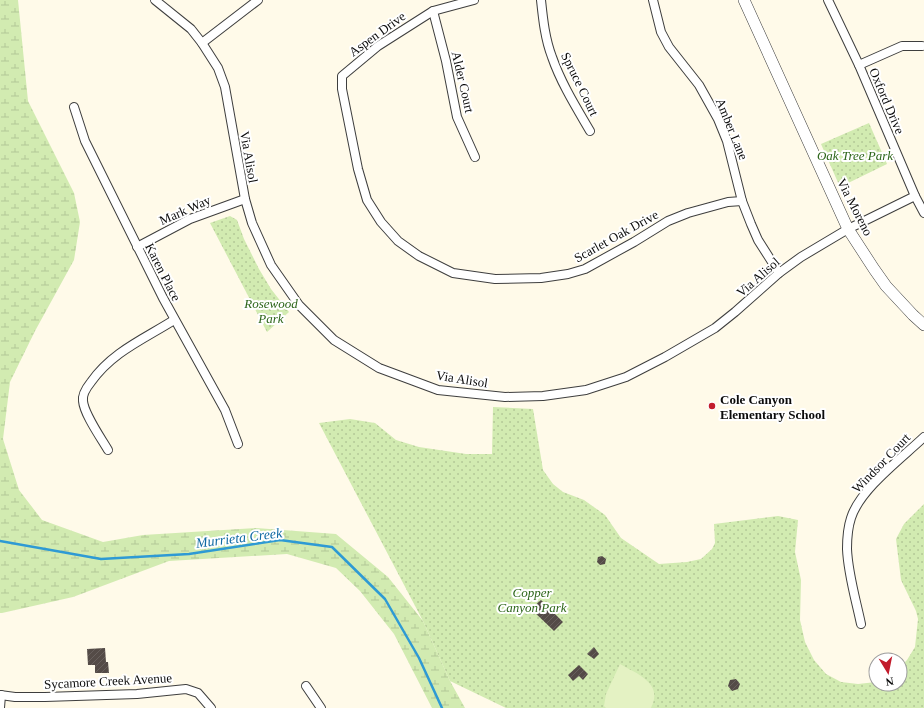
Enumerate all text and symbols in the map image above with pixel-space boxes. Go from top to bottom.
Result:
street label: Aspen Drive [346,8,408,59]
street label: Alder Court [449,50,477,114]
street label: Spruce Court [558,50,602,119]
street label: Oxford Drive [866,66,908,137]
street label: Amber Lane [713,96,751,162]
street label: Via Alisol [237,130,261,184]
park label: Oak Tree Park [817,148,893,163]
street label: Via Moreno [834,176,876,238]
street label: Mark Way [157,192,213,228]
street label: Scarlet Oak Drive [571,207,661,265]
street label: Karen Place [142,240,184,304]
street label: Via Alisol [733,254,783,300]
park label: Rosewood Park [243,296,298,326]
street label: Via Alisol [435,368,489,391]
place label: Cole Canyon Elementary School [720,392,825,422]
marker: Cole Canyon Elementary School [707,401,717,411]
street label: Windsor Court [849,430,913,496]
water label: Murrieta Creek [194,525,284,551]
park label: Copper Canyon Park [498,585,567,615]
north arrow [868,652,908,692]
street label: Sycamore Creek Avenue [44,670,173,692]
text: N [885,675,895,688]

